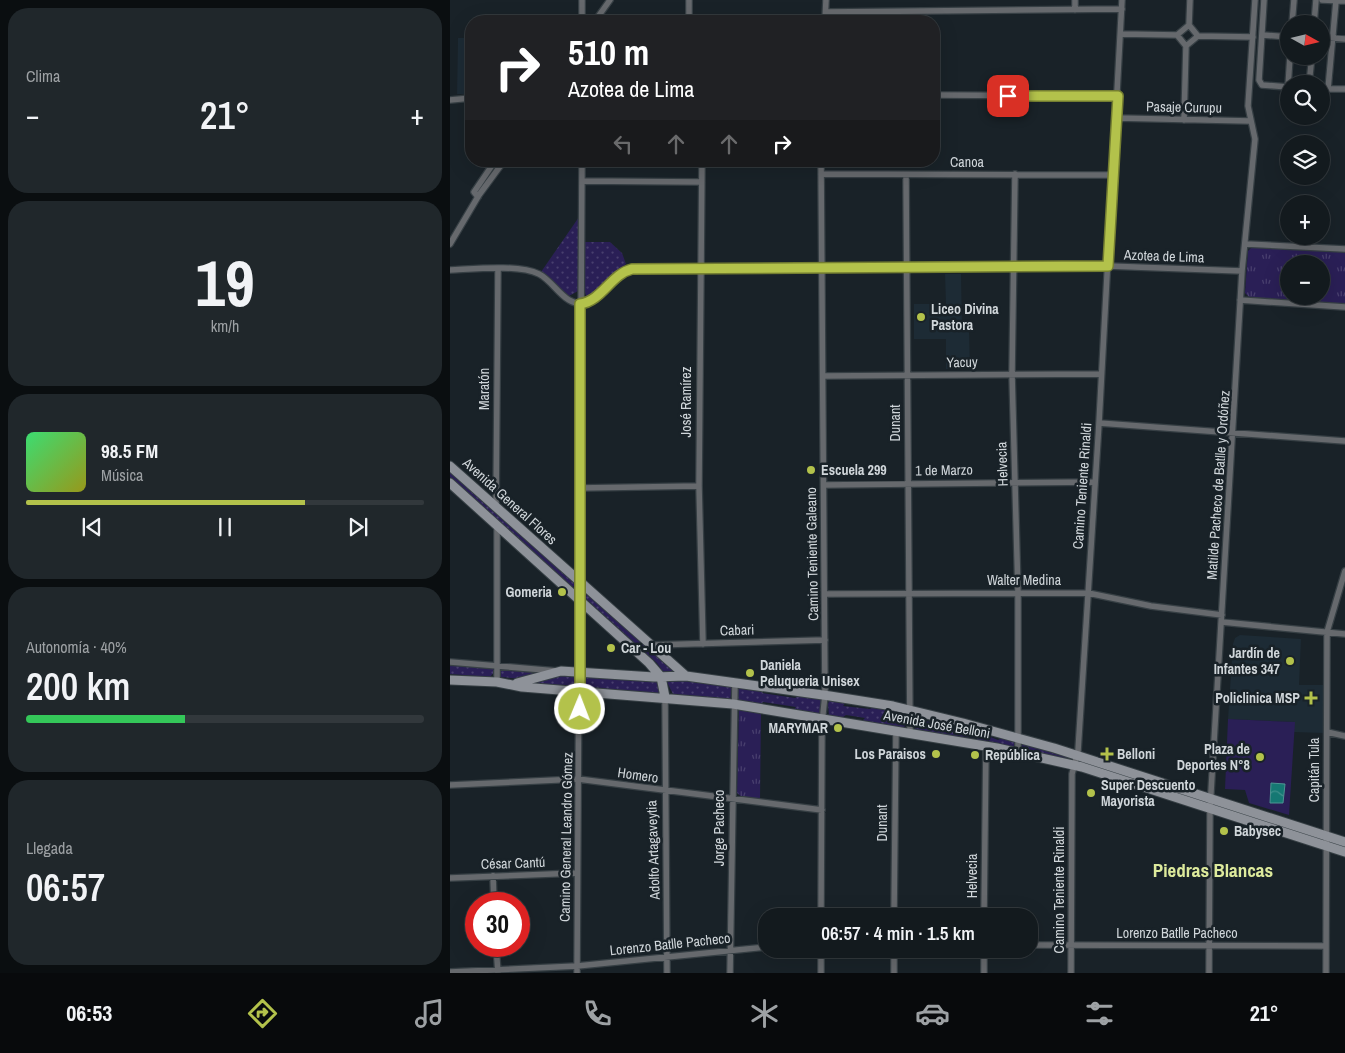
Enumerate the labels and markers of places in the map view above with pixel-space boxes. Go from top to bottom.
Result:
pin [987,75,1029,117]
place label: Liceo Divina Pastora [931,300,999,334]
marker: Liceo Divina Pastora [915,311,927,323]
place label: Escuela 299 [821,461,887,479]
marker: Escuela 299 [805,464,817,476]
place label: Gomeria [505,583,553,601]
marker: Gomeria [556,586,568,598]
place label: Car - Lou [621,639,671,657]
marker: Car - Lou [605,642,617,654]
place label: Jardín de Infantes 347 [1214,644,1281,678]
marker: Jardín de Infantes 347 [1284,655,1296,667]
place label: Daniela Peluqueria Unisex [760,656,860,690]
marker: Daniela Peluqueria Unisex [744,667,756,679]
place label: Policlinica MSP [1215,689,1300,707]
marker: Policlinica MSP [1304,691,1318,705]
place label: MARYMAR [768,719,829,737]
marker: MARYMAR [832,722,844,734]
place label: Plaza de Deportes N°8 [1177,740,1250,774]
place label: Los Paraisos [855,745,926,763]
place label: Belloni [1117,745,1155,763]
place label: República [985,746,1040,764]
marker: Los Paraisos [930,748,942,760]
marker: Belloni [1101,748,1113,760]
marker: República [969,749,981,761]
marker: Plaza de Deportes N°8 [1254,751,1266,763]
place label: Super Descuento Mayorista [1101,776,1195,810]
marker: Super Descuento Mayorista [1085,787,1097,799]
place label: Babysec [1234,822,1281,840]
marker: Babysec [1218,825,1230,837]

